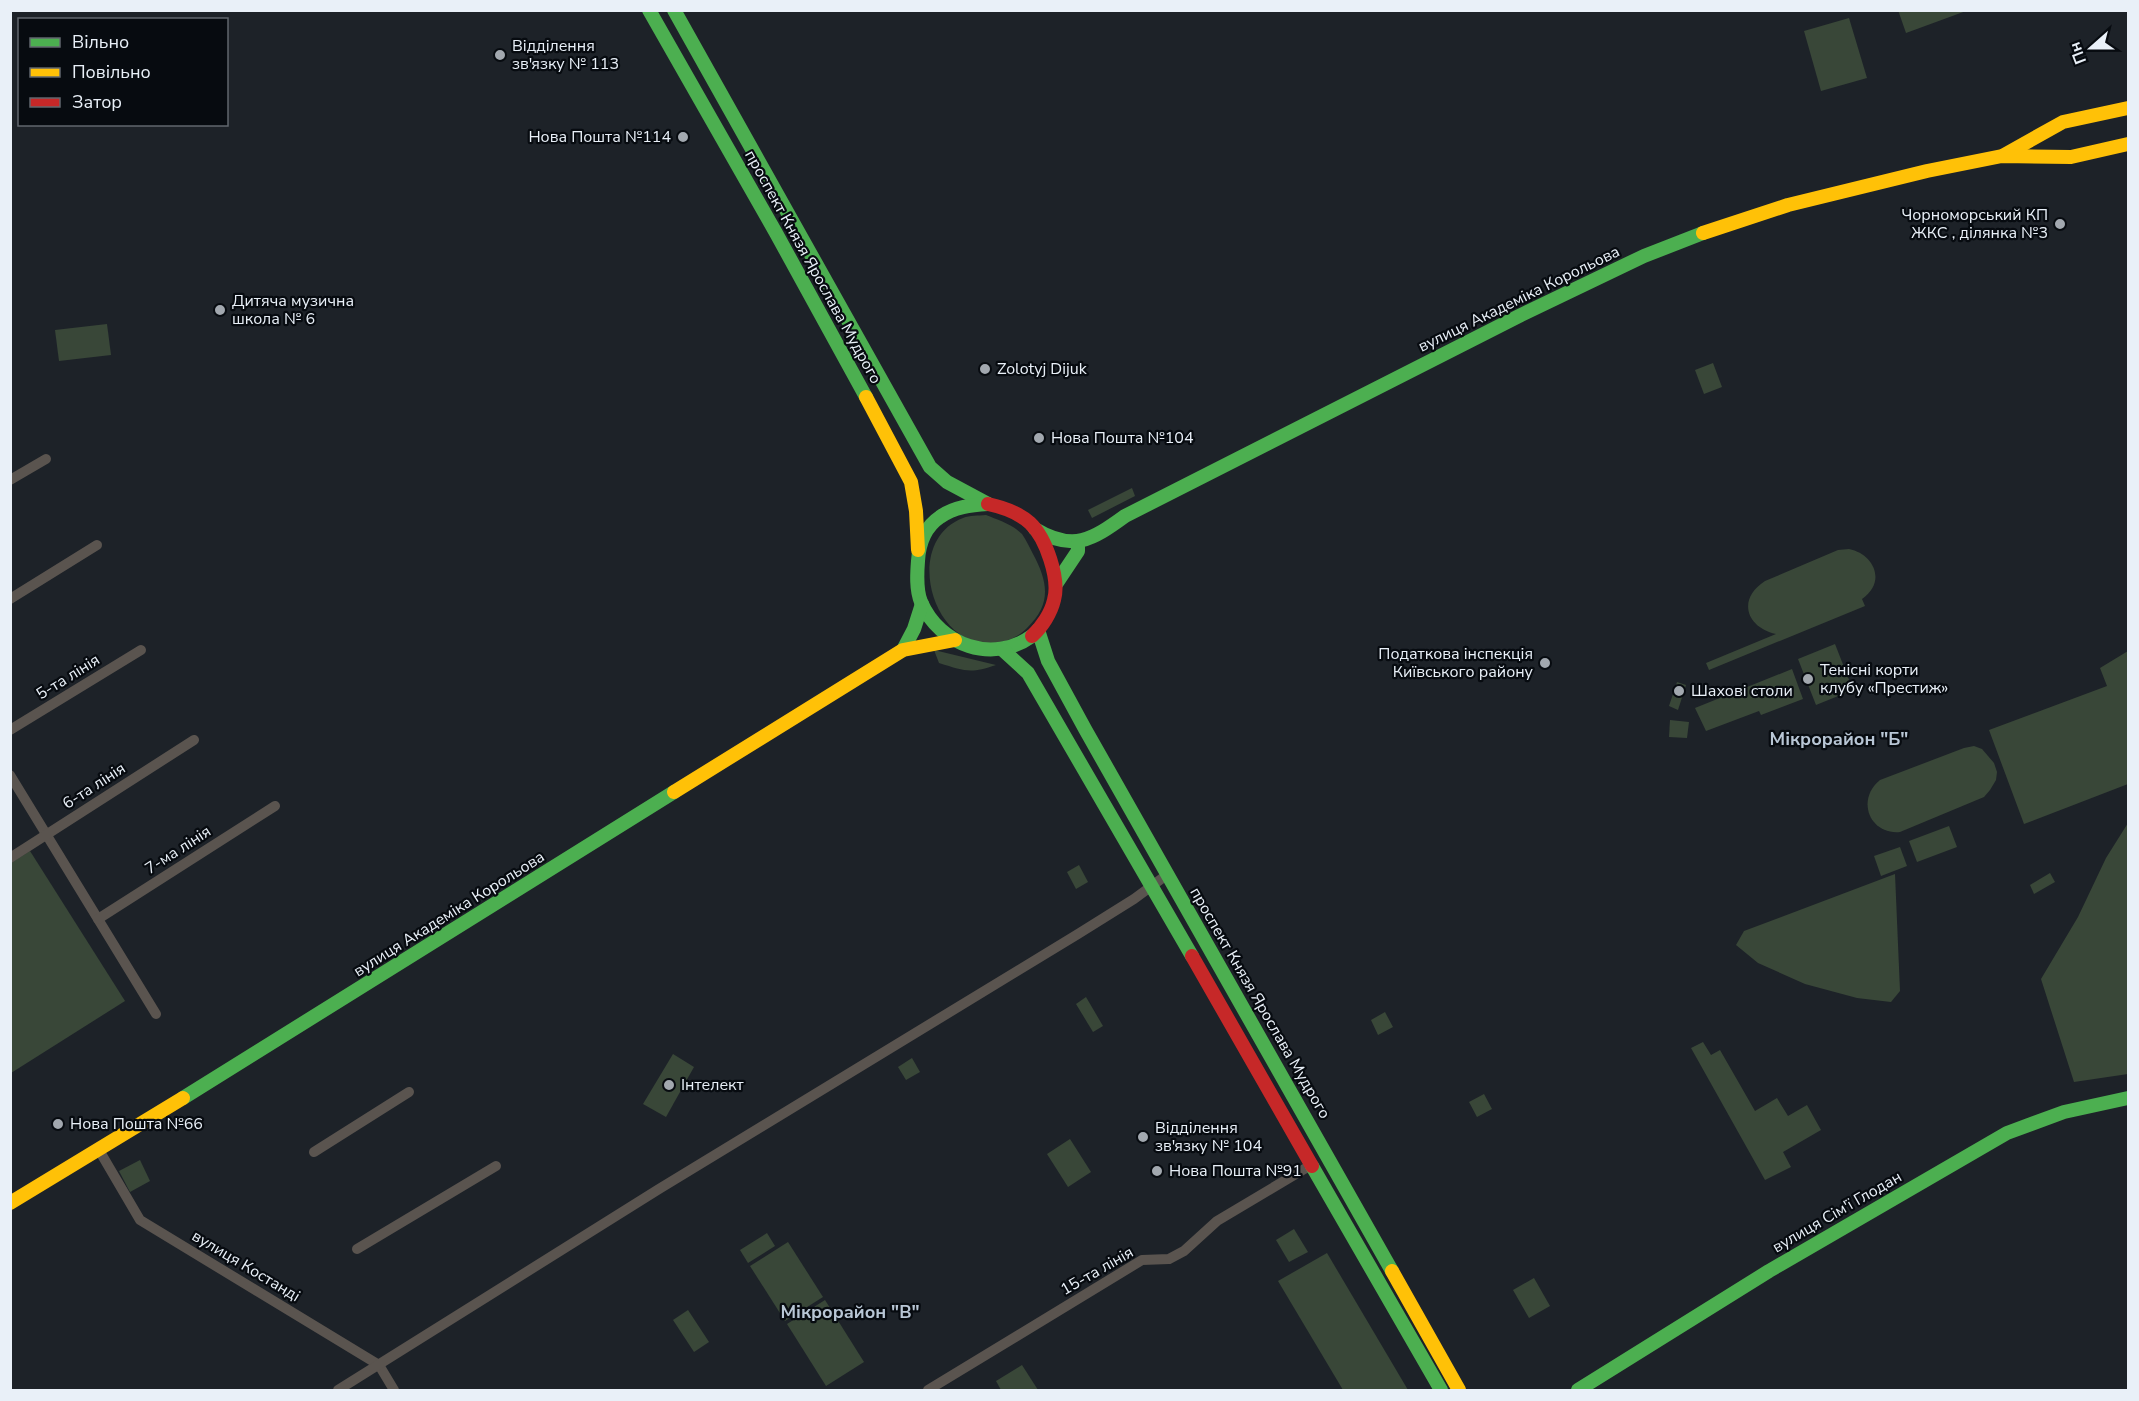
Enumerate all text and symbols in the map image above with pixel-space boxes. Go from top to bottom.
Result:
legend [18,18,228,126]
north arrow [2061,18,2121,78]
text: Вільно [72,30,129,54]
place label: Відділення зв'язку № 113 [512,35,619,75]
text: Пн [2064,39,2092,67]
marker: Відділення зв'язку № 113 [493,48,507,62]
text: Повільно [72,60,151,84]
text: Затор [72,90,122,114]
place label: Нова Пошта №114 [528,126,671,148]
marker: Нова Пошта №114 [676,130,690,144]
street label: проспект Князя Ярослава Мудрого [739,146,887,388]
place label: Чорноморський КП ЖКС , ділянка №3 [1901,204,2048,244]
marker: Чорноморський КП ЖКС , ділянка №3 [2053,217,2067,231]
street label: вулиця Академіка Корольова [1415,241,1623,357]
place label: Дитяча музична школа № 6 [232,290,354,330]
marker: Дитяча музична школа № 6 [213,303,227,317]
place label: Zolotyj Dijuk [997,358,1088,380]
marker: Zolotyj Dijuk [978,362,992,376]
place label: Нова Пошта №104 [1051,427,1194,449]
marker: Нова Пошта №104 [1032,431,1046,445]
place label: Податкова інспекція Київського району [1378,643,1534,683]
street label: 5-та лінія [32,649,104,705]
marker: Податкова інспекція Київського району [1538,656,1552,670]
place label: Тенісні корти клубу «Престиж» [1820,659,1948,699]
marker: Тенісні корти клубу «Престиж» [1801,672,1815,686]
place label: Шахові столи [1691,680,1793,702]
marker: Шахові столи [1672,684,1686,698]
district label: Мікрорайон "Б" [1770,727,1908,751]
street label: 6-та лінія [58,757,130,815]
street label: 7-ма лінія [141,820,215,880]
street label: вулиця Академіка Корольова [349,846,549,982]
street label: проспект Князя Ярослава Мудрого [1184,883,1336,1123]
place label: Інтелект [681,1074,745,1096]
marker: Інтелект [662,1078,676,1092]
place label: Нова Пошта №66 [70,1113,203,1135]
marker: Нова Пошта №66 [51,1117,65,1131]
place label: Відділення зв'язку № 104 [1155,1117,1262,1157]
marker: Відділення зв'язку № 104 [1136,1130,1150,1144]
place label: Нова Пошта №91 [1169,1160,1302,1182]
marker: Нова Пошта №91 [1150,1164,1164,1178]
street label: вулиця Сім'ї Глодан [1768,1166,1906,1258]
street label: вулиця Костанді [188,1225,304,1307]
street label: 15-та лінія [1057,1241,1137,1301]
district label: Мікрорайон "В" [780,1300,920,1324]

